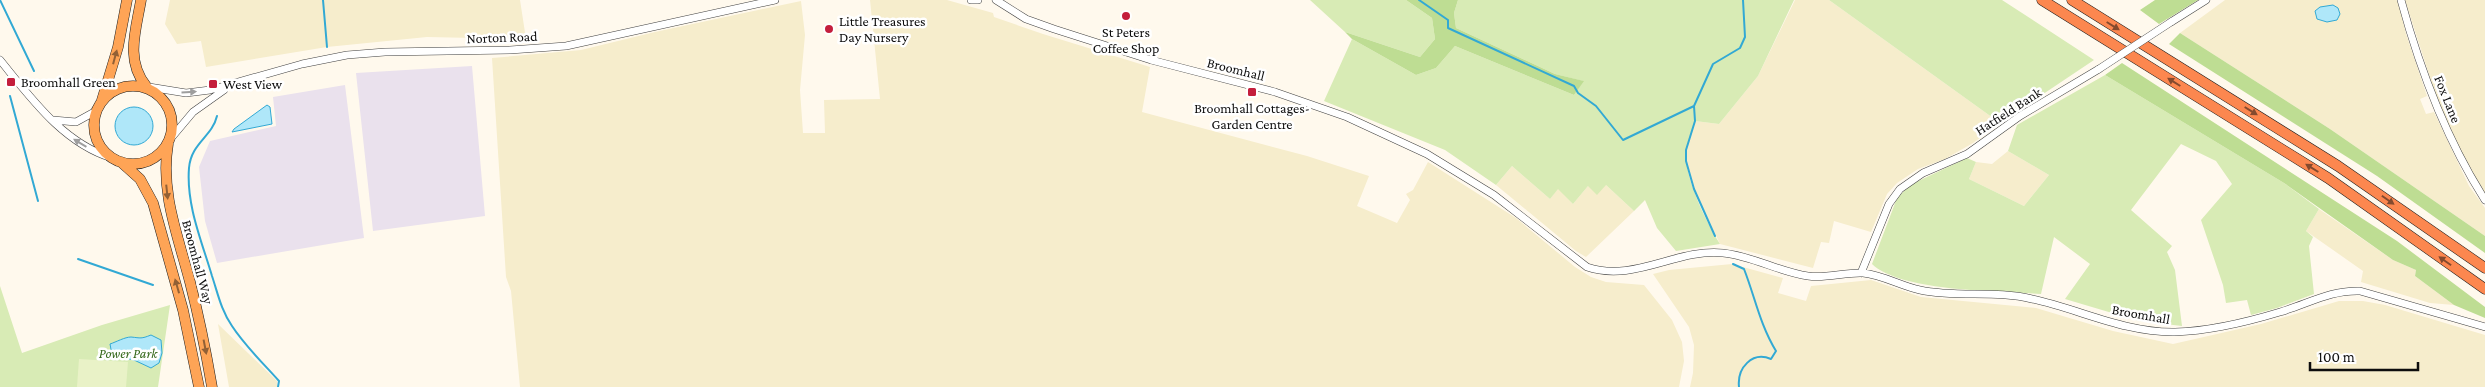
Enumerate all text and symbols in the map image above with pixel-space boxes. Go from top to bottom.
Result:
marker: St Peters Coffee Shop [1120,10,1132,22]
place label: Little Treasures Day Nursery [839,13,926,45]
one-way arrow [2107,21,2120,30]
marker: Little Treasures Day Nursery [823,23,835,35]
place label: St Peters Coffee Shop [1093,24,1159,56]
street label: Norton Road [466,28,538,46]
one-way arrow [111,49,119,64]
street label: Broomhall [1206,54,1267,84]
street label: Fox Lane [2431,73,2465,125]
place label: Broomhall Green [21,74,116,90]
marker: Broomhall Green [5,76,17,88]
place label: West View [223,76,283,92]
one-way arrow [2167,77,2180,87]
marker: West View [207,78,219,90]
street label: Hatfield Bank [1972,83,2044,138]
marker: Broomhall Cottages- Garden Centre [1246,86,1258,98]
one-way arrow [181,88,197,96]
place label: Broomhall Cottages- Garden Centre [1194,100,1310,132]
one-way arrow [2245,107,2258,116]
one-way arrow [74,138,87,147]
one-way arrow [2305,163,2318,173]
one-way arrow [163,185,171,201]
one-way arrow [2381,195,2394,205]
street label: Broomhall Way [179,218,217,306]
one-way arrow [2438,256,2452,266]
one-way arrow [172,279,180,294]
street label: Broomhall [2111,301,2172,327]
one-way arrow [202,339,210,355]
scale bar [2310,340,2418,372]
park label: Power Park [99,345,158,361]
text: 100 m [2318,349,2355,365]

